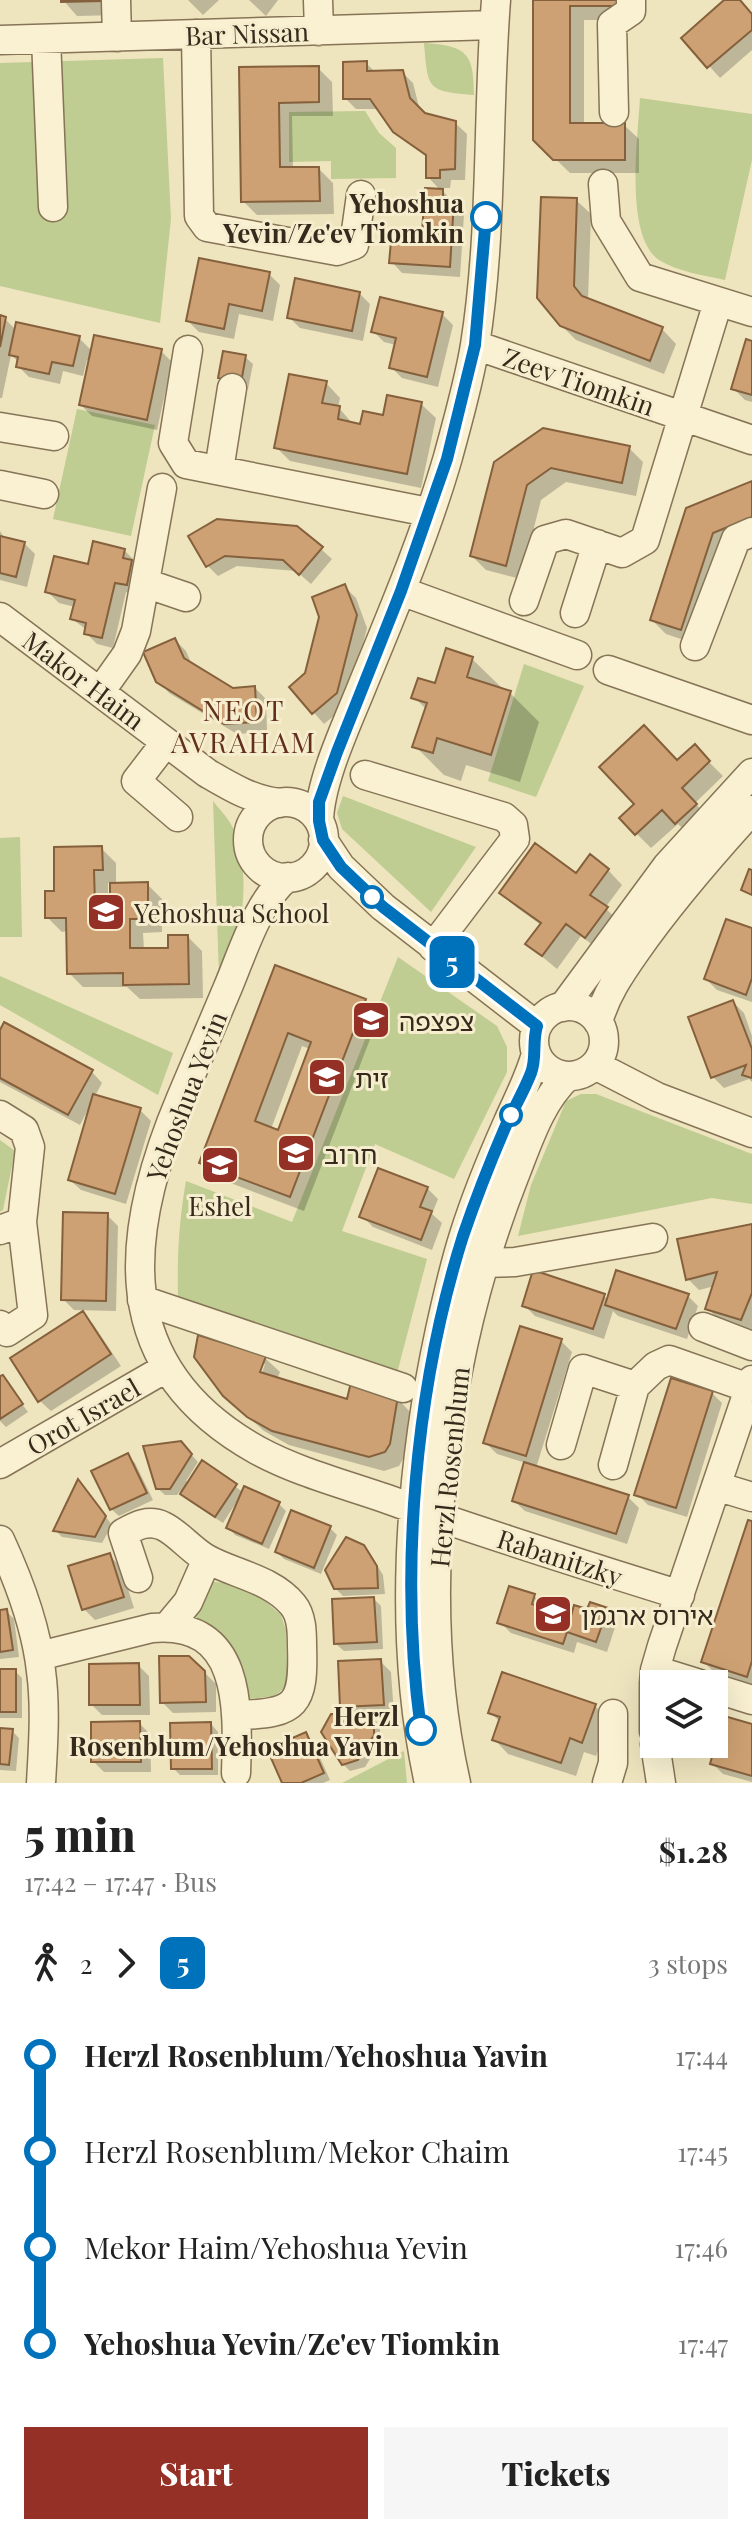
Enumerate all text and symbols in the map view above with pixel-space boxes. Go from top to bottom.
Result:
street label: Bar Nissan [184,13,310,53]
place label: Yehoshua Yevin/Ze'ev Tiomkin [222,185,465,250]
marker: Yehoshua Yevin/Ze'ev Tiomkin [471,202,501,232]
street label: Zeev Tiomkin [499,339,660,423]
street label: Makor Haim [16,623,152,737]
district label: NEOT AVRAHAM [170,691,317,760]
unlabelled marker [361,886,383,908]
school or university icon: Yehoshua School [85,891,127,933]
place label: Yehoshua School [133,895,329,930]
line badge: 5 [426,936,478,988]
text: 5 [446,943,458,980]
school or university icon: צפצפה [350,999,392,1041]
place label: צפצפה [399,1003,474,1038]
street label: Yehoshua Yevin [137,1006,235,1187]
school or university icon: זית [306,1056,348,1098]
place label: זית [355,1060,389,1095]
unlabelled marker [500,1104,522,1126]
school or university icon: חרוב [275,1132,317,1174]
place label: חרוב [324,1136,377,1171]
school or university icon: Eshel [199,1144,241,1186]
place label: Eshel [188,1188,252,1223]
street label: Herzl Rosenblum [421,1365,477,1569]
street label: Orot Israel [20,1370,146,1462]
street label: Rabanitzky [493,1520,627,1594]
school or university icon: אירוס ארגמן [532,1593,574,1635]
place label: אירוס ארגמן [581,1597,713,1632]
map controls [640,1670,728,1758]
button: layers [640,1670,728,1758]
place label: Herzl Rosenblum/Yehoshua Yavin [69,1698,399,1763]
marker: Herzl Rosenblum/Yehoshua Yavin [406,1715,436,1745]
text: 5 min [24,1804,136,1863]
text: $1.28 [659,1831,728,1871]
text: 17:42 – 17:47 · Bus [24,1864,217,1899]
icon: walk [24,1941,68,1985]
icon: forward [104,1941,148,1985]
text: 5 [176,1944,189,1981]
text: 2 [80,1946,92,1981]
text: 3 stops [648,1946,728,1981]
text: Herzl Rosenblum/Yehoshua Yavin [84,2035,548,2075]
text: 17:44 [675,2038,728,2073]
text: Herzl Rosenblum/Mekor Chaim [84,2131,510,2171]
text: 17:45 [677,2134,728,2169]
text: Mekor Haim/Yehoshua Yevin [84,2227,468,2267]
text: 17:46 [675,2230,728,2265]
text: Yehoshua Yevin/Ze'ev Tiomkin [84,2323,500,2363]
text: 17:47 [678,2326,728,2361]
button: Start [24,2427,368,2519]
button: Tickets [384,2427,728,2519]

